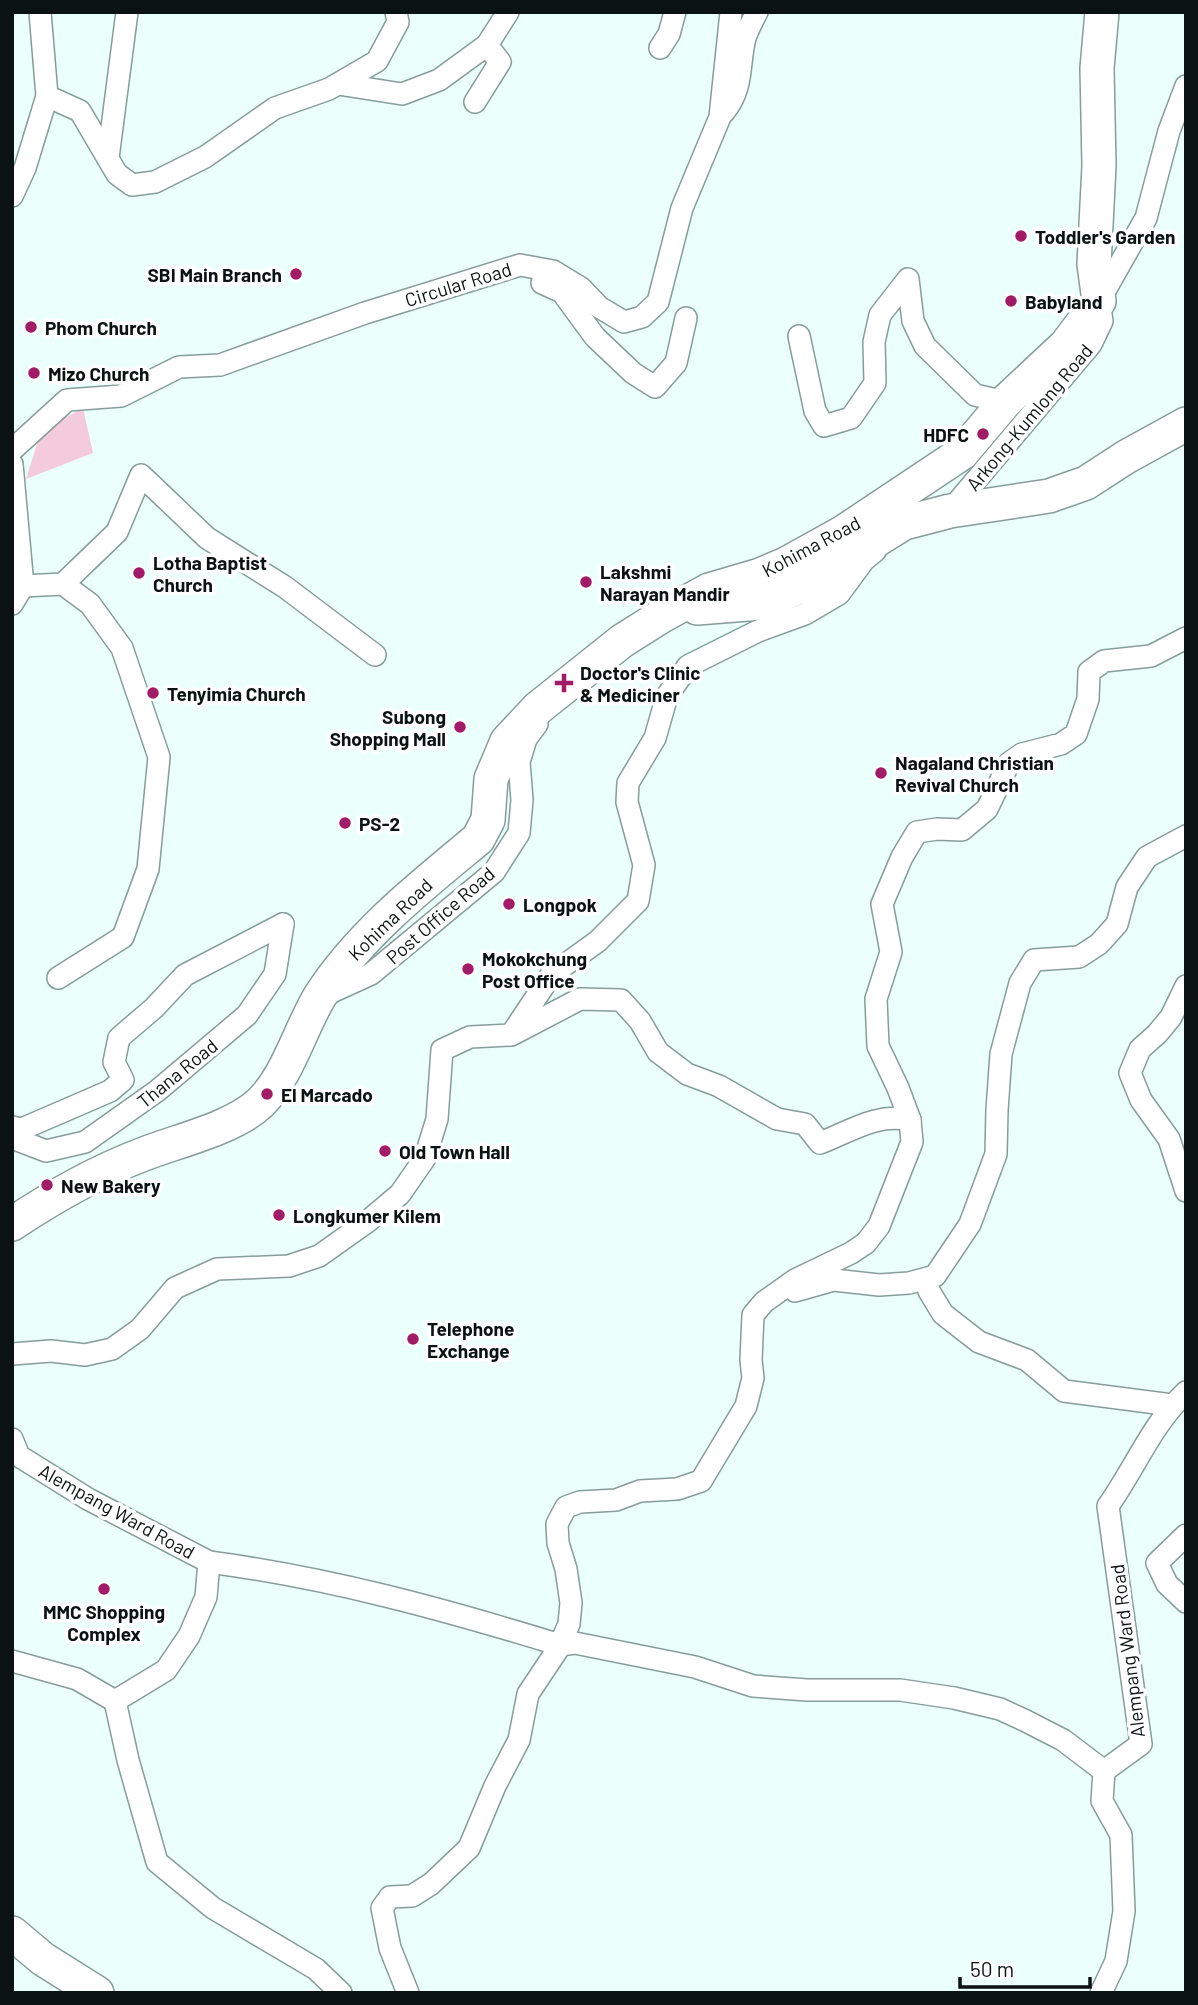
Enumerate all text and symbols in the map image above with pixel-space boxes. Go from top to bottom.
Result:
place label: Toddler's Garden [1035,225,1176,248]
marker: Toddler's Garden [1013,228,1029,244]
street label: Circular Road [402,257,514,311]
place label: SBI Main Branch [148,263,282,286]
marker: SBI Main Branch [288,266,304,282]
place label: Babyland [1025,290,1102,313]
marker: Babyland [1003,293,1019,309]
place label: Phom Church [45,316,157,339]
marker: Phom Church [23,319,39,335]
street label: Arkong-Kumlong Road [961,339,1097,495]
place label: Mizo Church [48,362,149,385]
marker: Mizo Church [26,365,42,381]
place label: HDFC [923,423,969,446]
marker: HDFC [975,426,991,442]
street label: Kohima Road [758,510,864,582]
place label: Lotha Baptist Church [153,551,267,596]
place label: Lakshmi Narayan Mandir [600,560,730,605]
marker: Lotha Baptist Church [131,565,147,581]
marker: Lakshmi Narayan Mandir [578,574,594,590]
place label: Doctor's Clinic & Mediciner [580,661,700,706]
marker: Doctor's Clinic & Mediciner [554,673,574,693]
place label: Tenyimia Church [167,682,306,705]
marker: Tenyimia Church [145,685,161,701]
place label: Subong Shopping Mall [330,705,446,750]
marker: Subong Shopping Mall [452,719,468,735]
place label: Nagaland Christian Revival Church [895,751,1054,796]
marker: Nagaland Christian Revival Church [873,765,889,781]
place label: PS-2 [359,812,400,835]
marker: PS-2 [337,815,353,831]
street label: Post Office Road [381,862,499,968]
street label: Kohima Road [343,873,437,965]
place label: Longpok [523,893,597,916]
marker: Longpok [501,896,517,912]
place label: Mokokchung Post Office [482,947,587,992]
marker: Mokokchung Post Office [460,961,476,977]
street label: Thana Road [132,1034,222,1112]
place label: El Marcado [281,1083,373,1106]
marker: El Marcado [259,1086,275,1102]
place label: Old Town Hall [399,1140,510,1163]
marker: Old Town Hall [377,1143,393,1159]
place label: New Bakery [61,1174,161,1197]
marker: New Bakery [39,1177,55,1193]
place label: Longkumer Kilem [293,1204,441,1227]
marker: Longkumer Kilem [271,1207,287,1223]
place label: Telephone Exchange [427,1317,514,1362]
marker: Telephone Exchange [405,1331,421,1347]
street label: Alempang Ward Road [35,1459,199,1563]
street label: Alempang Ward Road [1105,1563,1149,1739]
marker: MMC Shopping Complex [96,1581,112,1597]
place label: MMC Shopping Complex [43,1600,165,1645]
scale bar [960,1946,1090,1990]
text: 50 m [970,1956,1014,1981]

